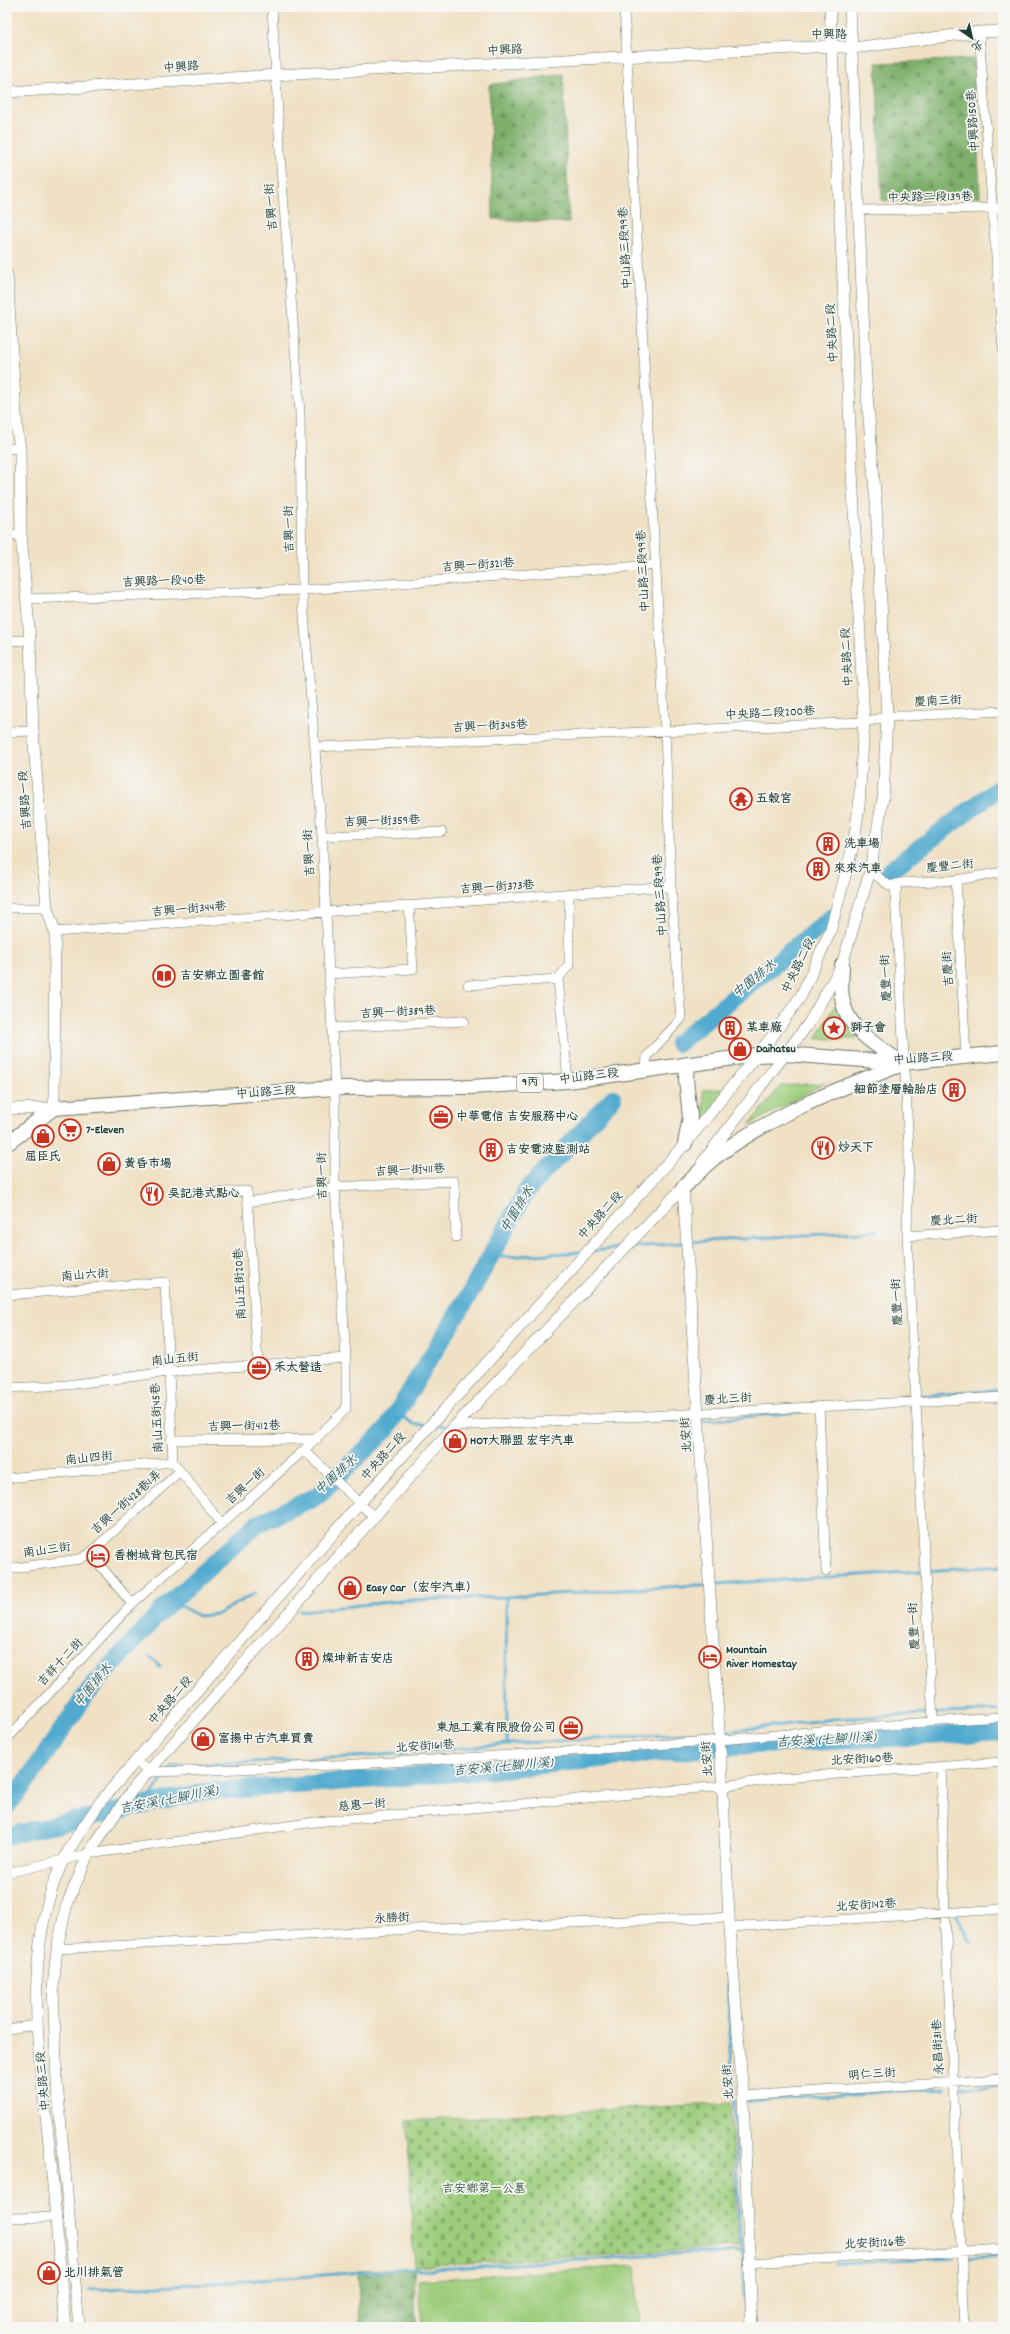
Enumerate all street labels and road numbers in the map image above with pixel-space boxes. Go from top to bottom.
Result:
street label: 中興路 [811,27,847,44]
street label: 中興路 [487,42,523,60]
street label: 中興路 [162,58,200,78]
street label: 中興路150巷 [963,89,985,153]
street label: 吉興一街 [261,182,283,232]
street label: 中央路二段139巷 [887,189,973,207]
street label: 中山路三段99巷 [615,206,637,290]
street label: 中央路二段 [823,303,843,363]
street label: 吉興一街 [281,505,299,553]
street label: 中山路三段99巷 [633,529,655,613]
street label: 吉興一街321巷 [441,555,515,577]
street label: 吉興路一段40巷 [122,572,206,592]
street label: 中央路二段 [838,627,858,687]
street label: 慶南三街 [914,692,962,712]
street label: 中央路二段200巷 [724,703,816,725]
street label: 吉興一街345巷 [452,717,528,737]
street label: 吉興路一段 [15,769,37,831]
street label: 吉興一街359巷 [344,812,420,832]
street label: 吉興一街 [300,829,320,877]
street label: 中山路三段99巷 [650,853,672,937]
street label: 慶豐二街 [925,856,975,878]
street label: 吉興一街373巷 [459,877,535,899]
street label: 吉興一街344巷 [151,898,227,922]
street label: 中央路二段 [778,935,820,997]
street label: 吉慶街 [939,950,959,988]
street label: 慶豐一街 [877,954,897,1002]
street label: 吉興一街389巷 [360,1003,436,1023]
street label: 中山路三段 [892,1048,954,1070]
street label: 中山路三段 [558,1065,620,1089]
road number: 9丙 [517,1074,543,1092]
street label: 中山路三段 [235,1082,297,1104]
street label: 吉興一街 [314,1152,332,1200]
street label: 吉興一街411巷 [374,1161,446,1181]
street label: 中央路二段 [575,1188,627,1244]
street label: 慶北二街 [930,1211,978,1231]
street label: 南山五街20巷 [231,1248,251,1320]
street label: 南山六街 [60,1266,110,1286]
street label: 慶豐一街 [888,1278,908,1326]
street label: 南山五街 [150,1349,200,1371]
street label: 南山五街45巷 [148,1382,168,1454]
street label: 慶北三街 [703,1390,753,1410]
street label: 北安街 [677,1416,697,1454]
street label: 吉興一街412巷 [207,1418,281,1436]
street label: 中央路二段 [358,1429,410,1485]
street label: 南山四街 [64,1448,114,1470]
street label: 吉興一街 [222,1465,270,1509]
street label: 吉興一街428巷1弄 [88,1467,166,1539]
street label: 南山三街 [22,1539,72,1563]
street label: 慶豐一街 [905,1602,925,1650]
street label: 吉祥十二街 [34,1635,88,1691]
street label: 中央路二段 [145,1673,197,1729]
street label: 北安街161巷 [395,1736,455,1758]
street label: 北安街 [698,1740,718,1778]
street label: 北安街160巷 [830,1750,894,1770]
street label: 慈惠一街 [337,1795,387,1817]
street label: 北安街142巷 [835,1895,897,1917]
street label: 永勝街 [374,1910,410,1928]
street label: 永昌街31巷 [929,2019,949,2075]
street label: 中央路三段 [33,2050,55,2112]
street label: 北安街 [719,2063,739,2101]
street label: 明仁三街 [847,2065,897,2085]
street label: 北安街126巷 [844,2234,906,2254]

